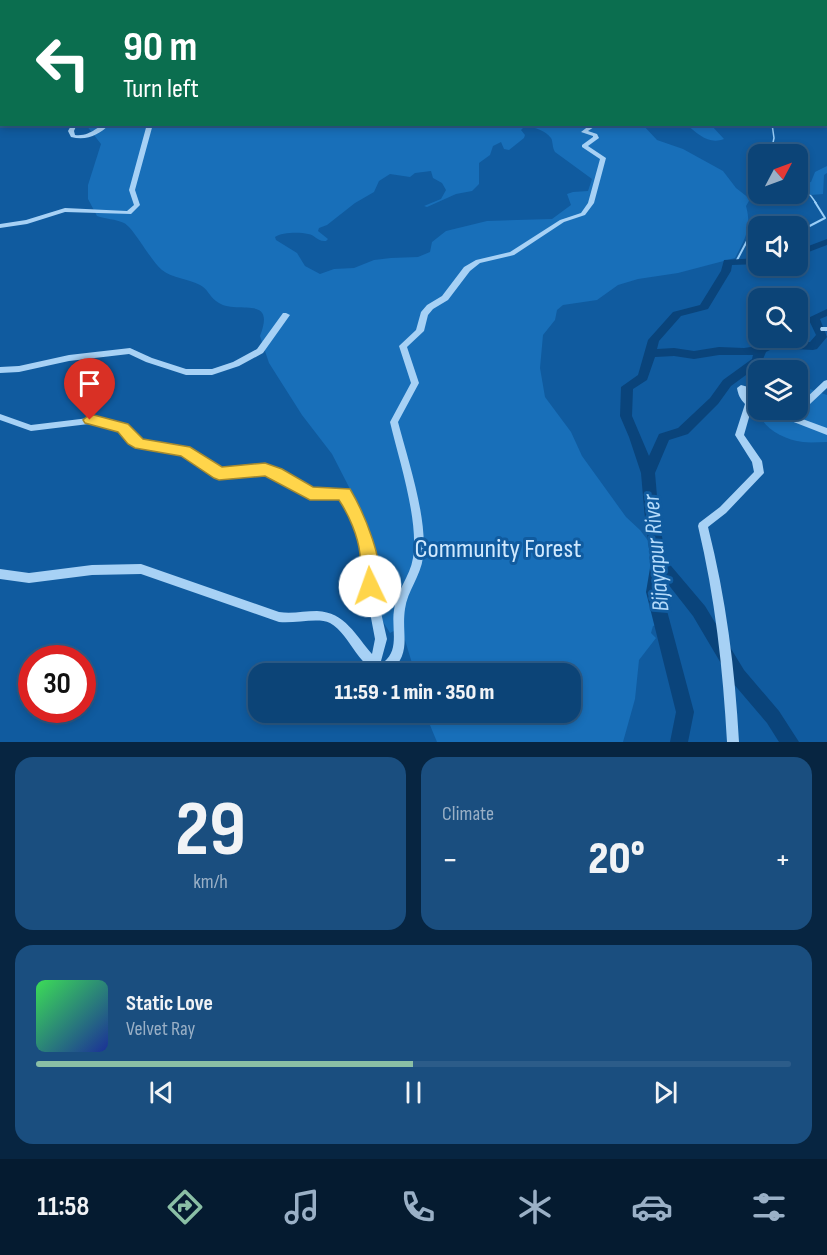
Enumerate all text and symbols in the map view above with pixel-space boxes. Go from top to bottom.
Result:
text: 90 m [123,22,197,73]
icon: left [24,24,102,102]
text: Turn left [123,73,199,105]
north arrow [748,144,808,204]
map controls [748,144,808,420]
button: sound [748,216,808,276]
button: search [748,288,808,348]
pin [64,358,115,420]
button: layers [748,360,808,420]
icon: arrive [73,367,106,400]
water label: Bijayapur River [636,492,676,613]
park label: Community Forest [415,533,581,565]
position arrow [338,554,402,618]
speed limit sign: 30 [18,645,96,723]
text: 11:59 · 1 min · 350 m [335,679,494,706]
text: 29 [175,784,246,877]
text: Climate [442,802,494,826]
text: 20° [588,832,645,887]
text: − [442,840,458,880]
text: + [775,840,791,880]
text: km/h [193,870,228,894]
text: Static Love [126,990,213,1017]
text: Velvet Ray [126,1017,195,1041]
icon: previous [145,1076,178,1109]
icon: pause [397,1076,430,1109]
icon: next [649,1076,682,1109]
icon: directions [164,1186,206,1228]
icon: music [281,1186,323,1228]
icon: phone [397,1186,439,1228]
icon: climate [514,1186,556,1228]
icon: car [631,1186,673,1228]
icon: filters [748,1186,790,1228]
text: 11:58 [37,1191,89,1223]

